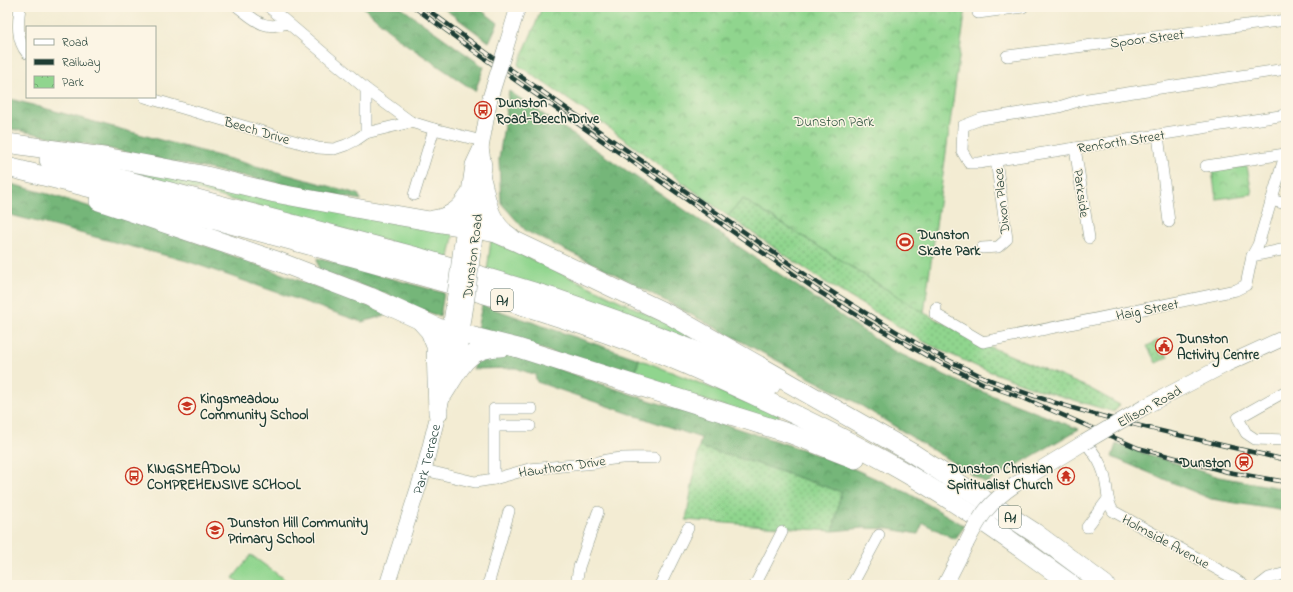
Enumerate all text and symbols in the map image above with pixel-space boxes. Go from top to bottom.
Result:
street label: Spoor Street [1109,25,1186,54]
legend [26,26,156,98]
text: Road [62,34,88,52]
text: Railway [62,54,101,73]
text: Park [62,74,84,92]
place label: Dunston Road-Beech Drive [495,93,600,130]
bus stop icon: Dunston Road-Beech Drive [473,100,493,120]
street label: Beech Drive [220,112,293,151]
park label: Dunston Park [793,112,875,133]
street label: Renforth Street [1076,125,1167,160]
street label: Dixon Place [989,166,1016,236]
street label: Parkside [1067,167,1094,220]
street label: Dunston Road [458,213,489,301]
place label: Dunston Skate Park [917,225,981,262]
sports icon: Dunston Skate Park [895,232,915,252]
road number: A1 [491,289,513,311]
street label: Haig Street [1114,294,1181,328]
place label: Dunston Activity Centre [1176,329,1260,368]
public building icon: Dunston Activity Centre [1154,336,1174,356]
street label: Ellison Road [1114,381,1186,434]
place label: Kingsmeadow Community School [200,389,309,428]
school or university icon: Kingsmeadow Community School [177,396,197,416]
street label: Park Terrace [408,421,447,497]
street label: Hawthorn Drive [517,451,608,484]
station icon: Dunston [1234,452,1254,472]
place label: Dunston [1179,453,1231,474]
place label: KINGSMEADOW COMPREHENSIVE SCHOOL [147,459,302,496]
place label: Dunston Christian Spiritualist Church [947,459,1053,496]
bus stop icon: KINGSMEADOW COMPREHENSIVE SCHOOL [124,466,144,486]
temple icon: Dunston Christian Spiritualist Church [1056,466,1076,486]
road number: A1 [999,506,1021,528]
street label: Holmside Avenue [1118,510,1214,575]
place label: Dunston Hill Community Primary School [227,513,368,552]
school or university icon: Dunston Hill Community Primary School [205,520,225,540]

